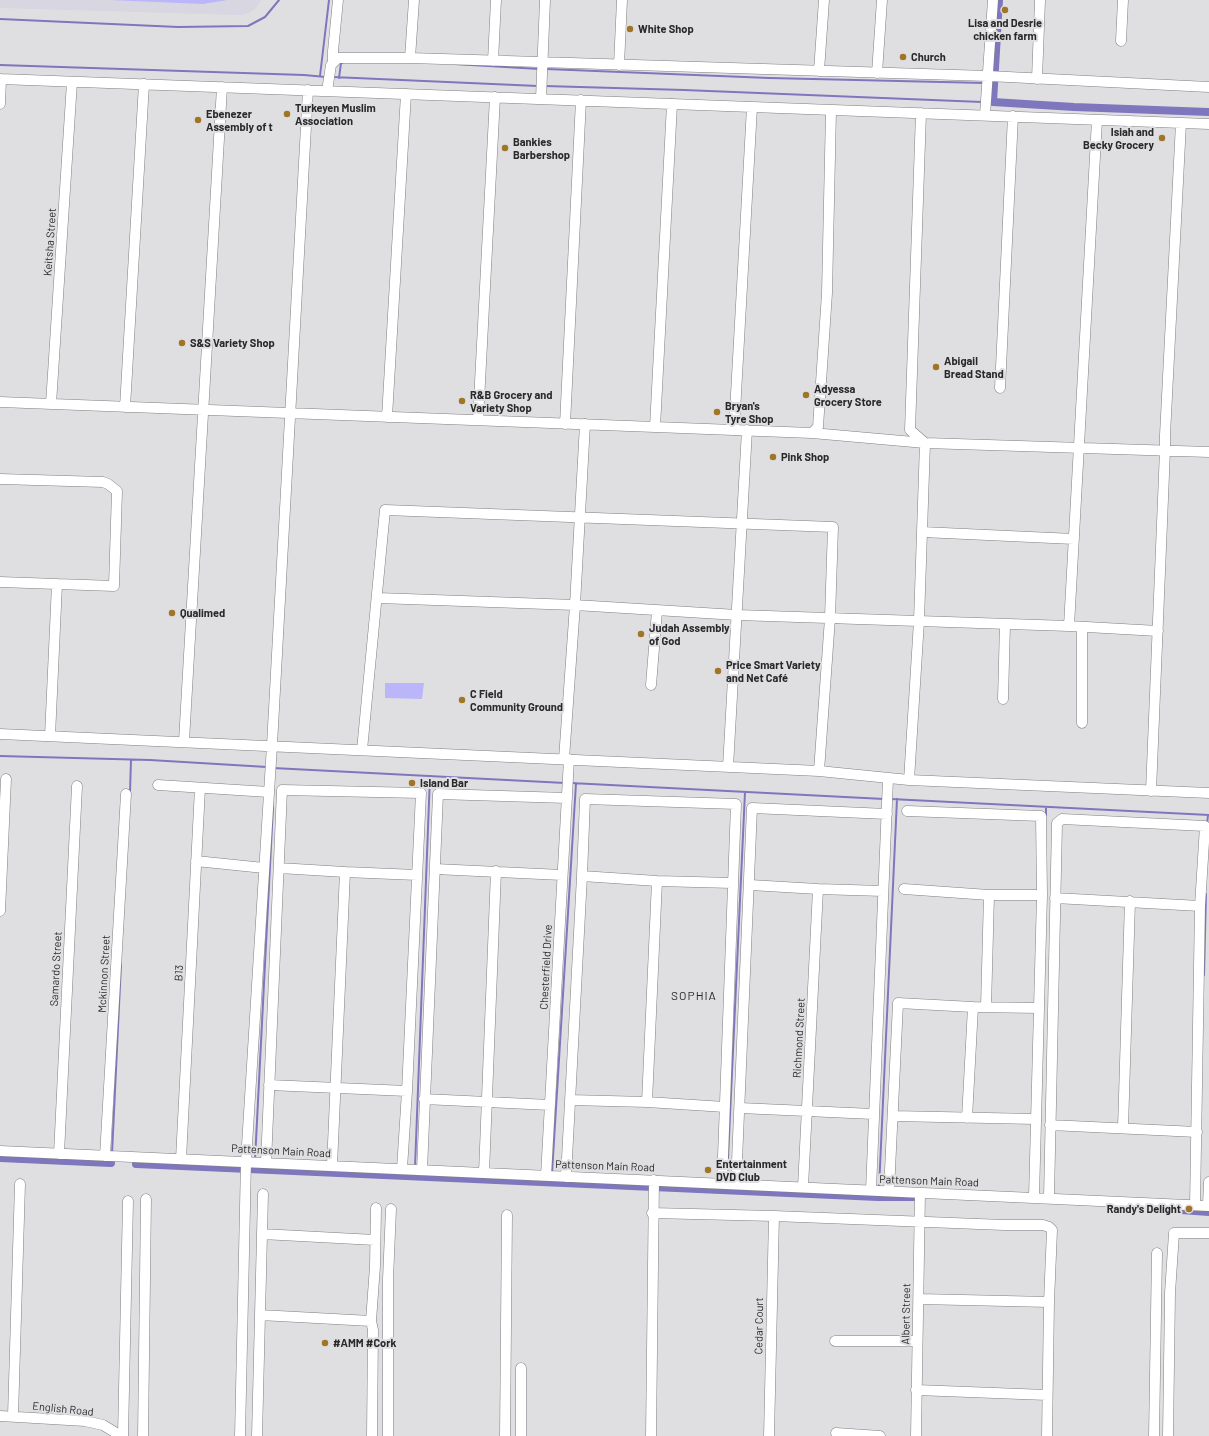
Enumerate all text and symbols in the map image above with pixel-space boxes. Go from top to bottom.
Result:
marker: Lisa and Desrie chicken farm [1000,5,1010,15]
place label: Lisa and Desrie chicken farm [968,16,1042,42]
place label: White Shop [638,22,694,36]
marker: White Shop [625,24,635,34]
place label: Church [911,50,946,64]
marker: Church [898,52,908,62]
place label: Turkeyen Muslim Association [295,101,376,127]
place label: Ebenezer Assembly of t [206,107,273,133]
marker: Turkeyen Muslim Association [282,109,292,119]
marker: Ebenezer Assembly of t [193,115,203,125]
place label: Isiah and Becky Grocery [1083,125,1154,151]
marker: Isiah and Becky Grocery [1157,133,1167,143]
place label: Bankies Barbershop [513,135,570,161]
marker: Bankies Barbershop [500,143,510,153]
street label: Keitsha Street [41,207,59,277]
place label: S&S Variety Shop [190,336,275,350]
marker: S&S Variety Shop [177,338,187,348]
place label: Abigail Bread Stand [944,354,1004,380]
marker: Abigail Bread Stand [931,362,941,372]
place label: Adyessa Grocery Store [814,382,882,408]
place label: R&B Grocery and Variety Shop [470,388,552,414]
marker: Adyessa Grocery Store [801,390,811,400]
marker: R&B Grocery and Variety Shop [457,396,467,406]
place label: Bryan's Tyre Shop [725,399,774,425]
marker: Bryan's Tyre Shop [712,407,722,417]
place label: Pink Shop [781,450,829,464]
marker: Pink Shop [768,452,778,462]
place label: Qualimed [180,606,225,620]
marker: Qualimed [167,608,177,618]
place label: Judah Assembly of God [649,621,730,647]
marker: Judah Assembly of God [636,629,646,639]
place label: Price Smart Variety and Net Café [726,658,820,684]
marker: Price Smart Variety and Net Café [713,666,723,676]
place label: C Field Community Ground [470,687,563,713]
marker: C Field Community Ground [457,695,467,705]
place label: Island Bar [420,776,468,790]
marker: Island Bar [407,778,417,788]
street label: Chesterfield Drive [537,924,555,1010]
street label: Samardo Street [47,931,65,1007]
street label: Mckinnon Street [95,935,113,1013]
street label: B13 [172,964,186,982]
district label: SOPHIA [671,989,717,1003]
street label: Richmond Street [790,998,808,1078]
street label: Pattenson Main Road [231,1142,331,1160]
place label: Entertainment DVD Club [716,1157,787,1183]
street label: Pattenson Main Road [555,1158,655,1174]
marker: Entertainment DVD Club [703,1165,713,1175]
street label: Pattenson Main Road [879,1173,979,1189]
place label: Randy's Delight [1107,1202,1181,1216]
marker: Randy's Delight [1184,1204,1194,1214]
street label: Albert Street [899,1283,913,1345]
street label: Cedar Court [752,1297,766,1355]
place label: #AMM #Cork [333,1336,396,1350]
marker: #AMM #Cork [320,1338,330,1348]
street label: English Road [32,1399,94,1419]

